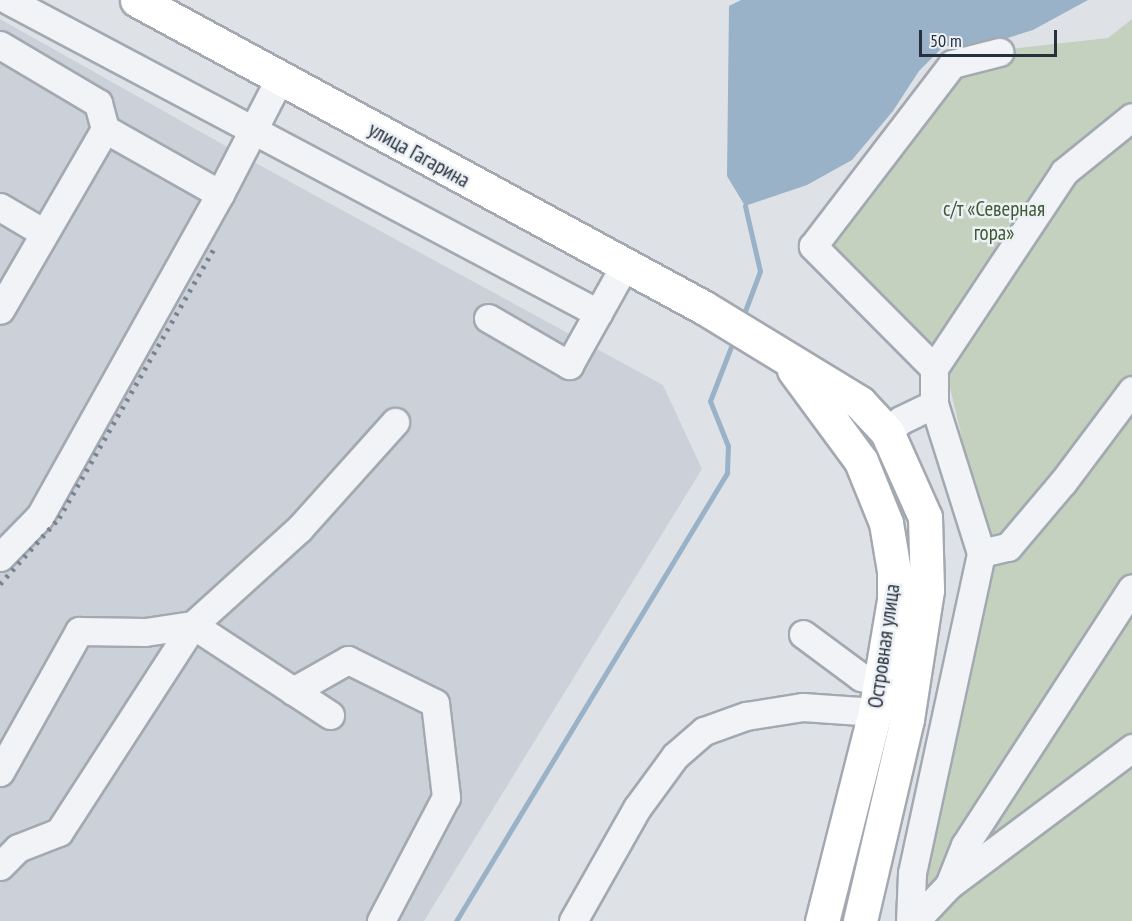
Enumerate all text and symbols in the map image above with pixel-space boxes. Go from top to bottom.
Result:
scale bar [922,18,1060,56]
text: 50 m [930,29,962,52]
street label: улица Гагарина [364,117,474,193]
park label: с/т «Северная гора» [943,196,1045,246]
street label: Островная улица [863,582,905,710]

